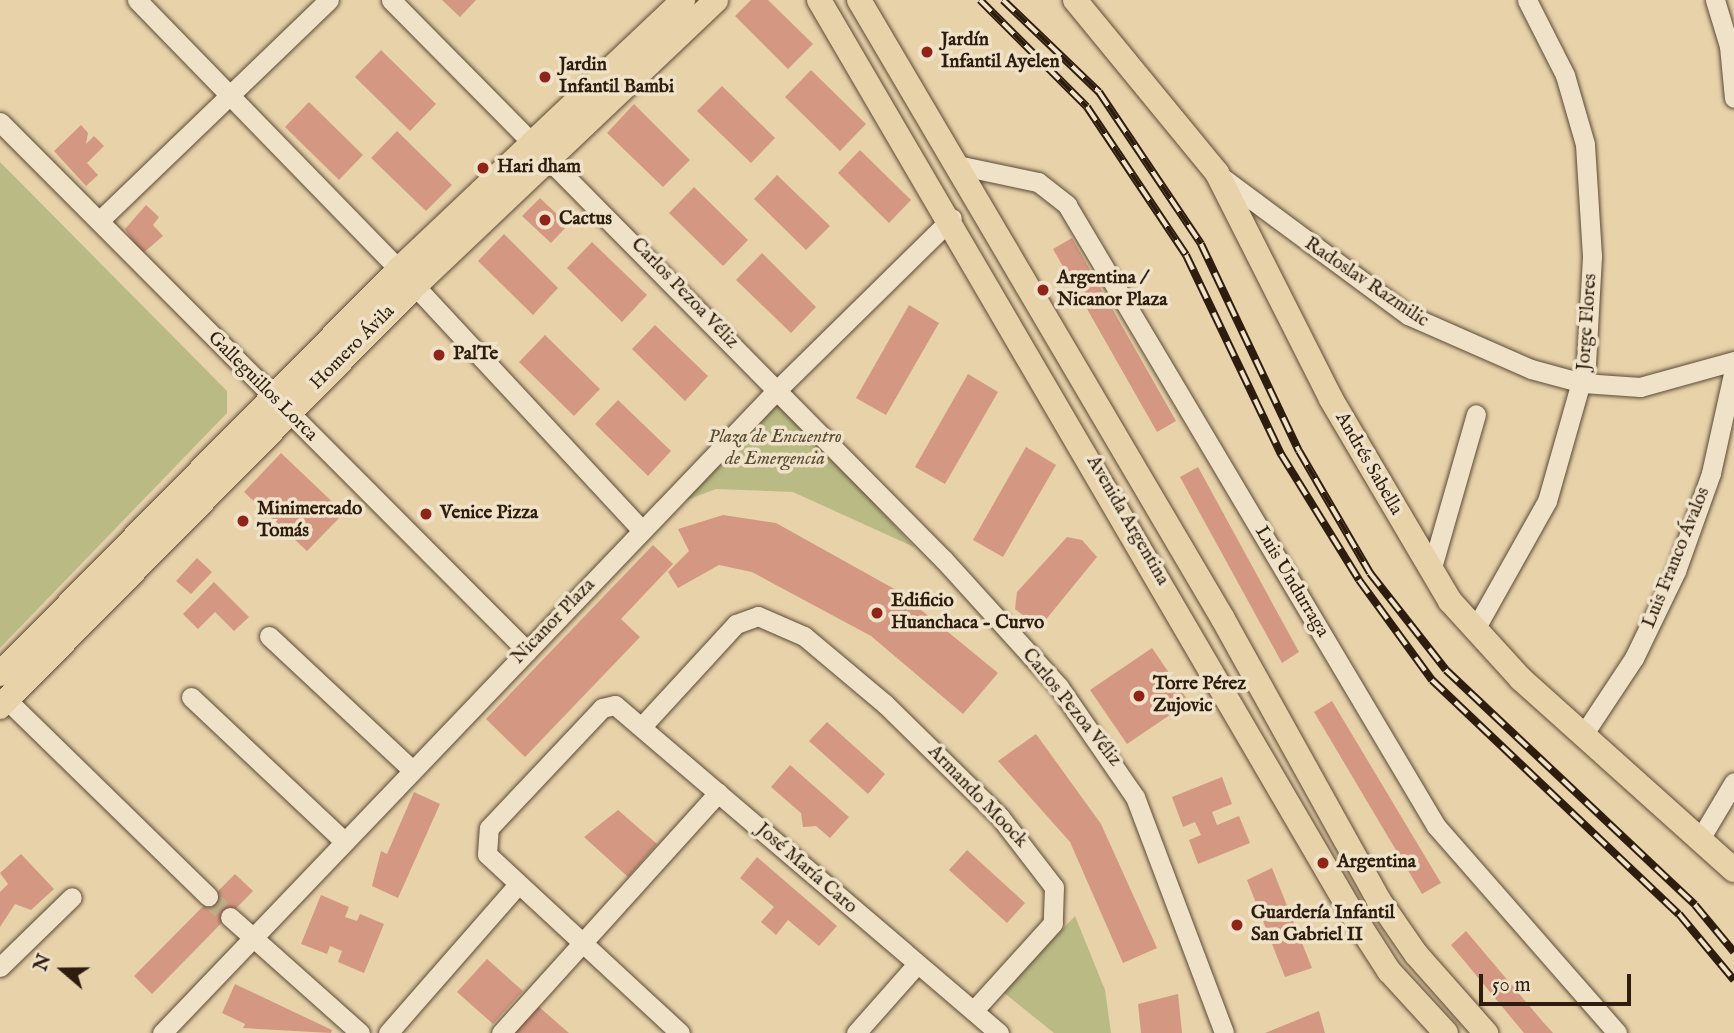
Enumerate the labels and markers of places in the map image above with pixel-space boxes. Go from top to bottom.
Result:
place label: Jardín Infantil Ayelen [941,30,1060,74]
marker: Jardín Infantil Ayelen [919,44,935,60]
place label: Jardin Infantil Bambi [559,55,674,99]
marker: Jardin Infantil Bambi [537,69,553,85]
place label: Hari dham [497,157,581,179]
marker: Hari dham [475,160,491,176]
place label: Cactus [559,209,612,231]
marker: Cactus [537,212,553,228]
place label: Argentina / Nicanor Plaza [1057,268,1167,312]
marker: Argentina / Nicanor Plaza [1035,282,1051,298]
place label: PalTe [453,344,498,366]
marker: PalTe [431,347,447,363]
place label: Minimercado Tomás [257,499,362,543]
place label: Venice Pizza [440,503,538,525]
marker: Venice Pizza [418,506,434,522]
marker: Minimercado Tomás [235,513,251,529]
place label: Edificio Huanchaca - Curvo [891,591,1044,635]
marker: Edificio Huanchaca - Curvo [869,605,885,621]
place label: Torre Pérez Zujovic [1153,674,1246,718]
marker: Torre Pérez Zujovic [1131,688,1147,704]
place label: Argentina [1337,852,1416,874]
marker: Argentina [1315,855,1331,871]
place label: Guardería Infantil San Gabriel II [1251,903,1395,947]
marker: Guardería Infantil San Gabriel II [1229,917,1245,933]

